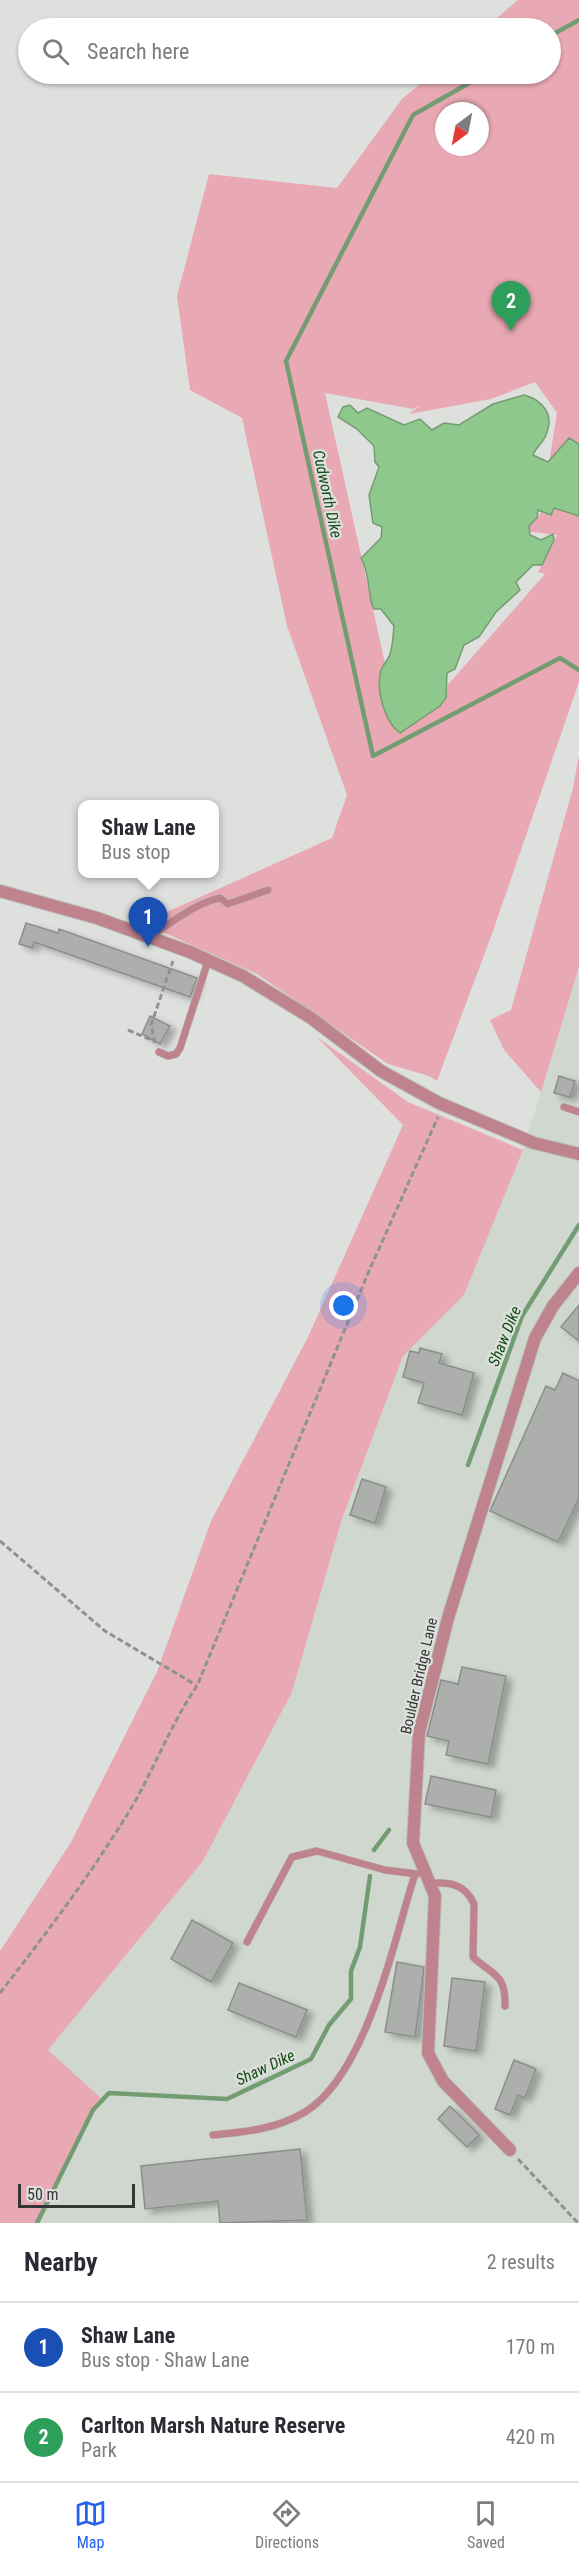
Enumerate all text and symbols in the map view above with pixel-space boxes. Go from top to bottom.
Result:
search box [18,18,561,84]
icon: search [39,35,72,68]
text: Search here [87,39,189,64]
north arrow [435,102,489,156]
pin: 2 [492,282,530,331]
water label: Cudworth Dike [309,448,346,540]
popup [78,800,219,878]
text: Shaw Lane [101,815,196,840]
text: Bus stop [101,840,170,864]
pin: 1 [128,898,168,947]
your location [329,1291,358,1320]
water label: Shaw Dike [484,1303,525,1369]
street label: Boulder Bridge Lane [397,1616,441,1736]
water label: Shaw Dike [233,2045,298,2089]
scale bar [18,2181,135,2208]
text: 50 m [27,2185,59,2204]
text: Nearby [24,2247,98,2277]
text: 2 results [487,2250,555,2274]
text: Shaw Lane [81,2323,175,2348]
text: 1 [38,2335,49,2359]
text: 170 m [506,2335,555,2359]
text: Bus stop · Shaw Lane [81,2348,249,2372]
text: Carlton Marsh Nature Reserve [81,2413,345,2438]
text: 2 [38,2425,49,2449]
text: 420 m [506,2425,555,2449]
text: Park [81,2438,117,2462]
tab: Map [74,2497,107,2552]
tab: Directions [255,2497,319,2552]
tab: Saved [467,2497,505,2552]

